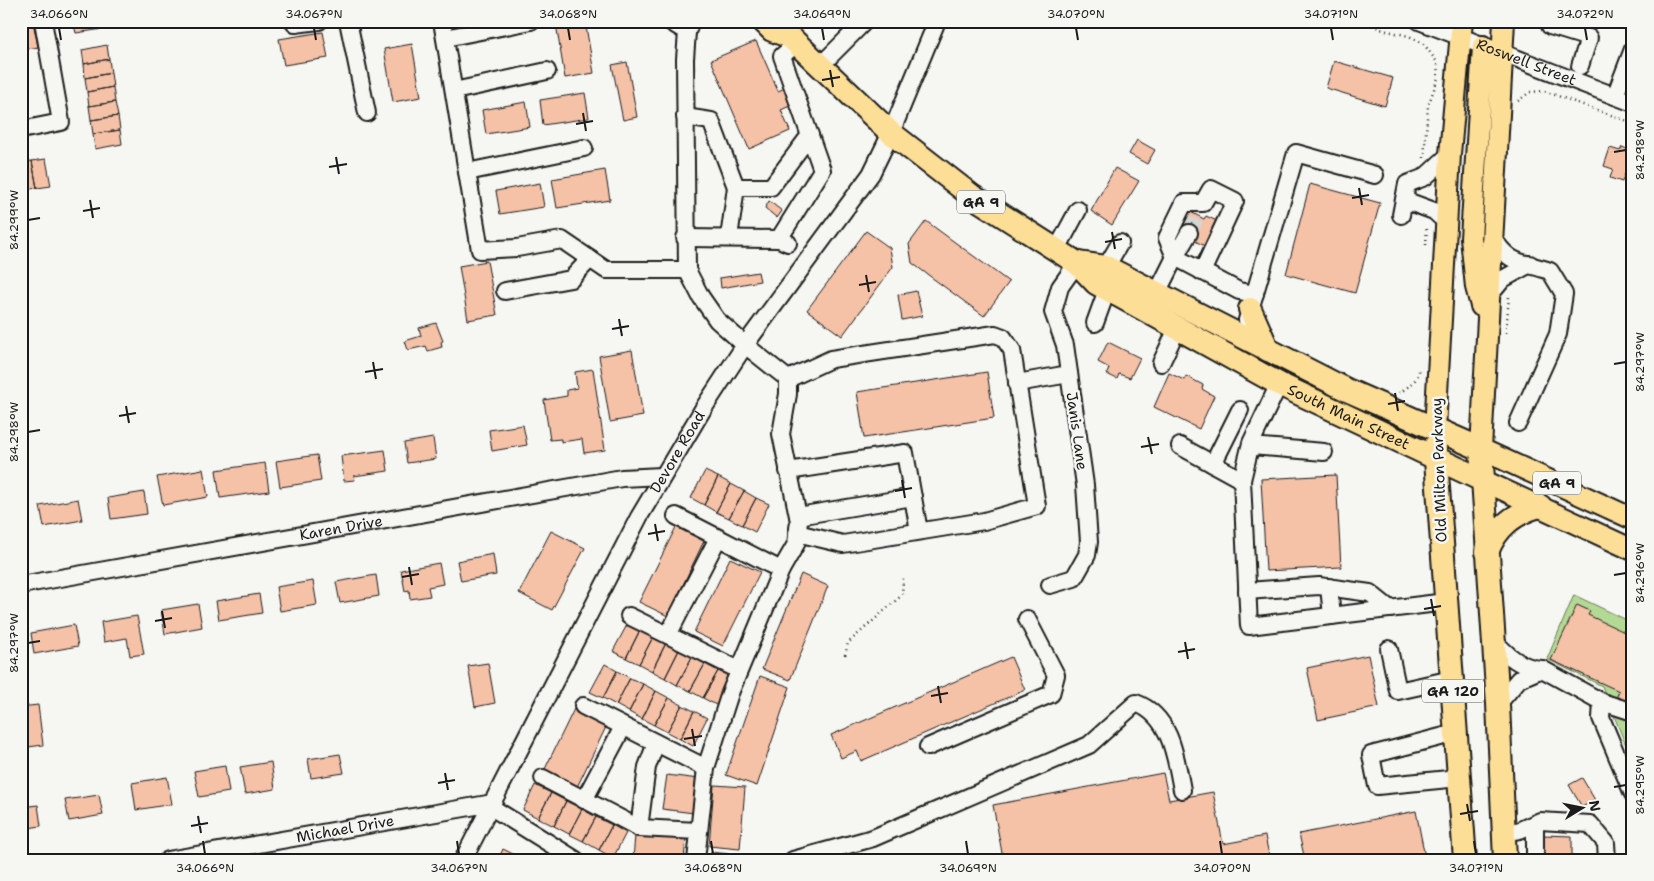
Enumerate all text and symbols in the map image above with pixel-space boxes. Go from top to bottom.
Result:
text: 34.066°N [30,6,88,22]
text: 34.067°N [285,6,343,22]
text: 34.068°N [539,6,597,22]
text: 34.069°N [793,6,851,22]
text: 34.070°N [1047,6,1105,22]
text: 34.071°N [1304,6,1358,22]
text: 34.072°N [1556,6,1614,22]
street label: Roswell Street [1474,34,1579,90]
text: 84.298°W [1632,120,1648,180]
text: 84.299°W [6,190,22,250]
road number: GA 9 [957,190,1005,213]
text: 84.297°W [1632,332,1648,392]
street label: South Main Street [1284,379,1413,454]
street label: Janis Lane [1062,391,1092,471]
street label: Old Milton Parkway [1426,397,1452,543]
text: 84.298°W [6,402,22,462]
street label: Devore Road [645,407,710,497]
road number: GA 9 [1533,472,1581,494]
street label: Karen Drive [298,511,384,545]
text: 84.296°W [1632,543,1648,603]
text: 84.297°W [6,613,22,673]
road number: GA 120 [1422,679,1484,702]
text: 84.295°W [1632,755,1648,815]
north arrow [1556,784,1606,834]
text: N [1585,799,1605,813]
street label: Michael Drive [295,810,396,847]
text: 34.066°N [176,860,234,876]
text: 34.067°N [430,860,488,876]
text: 34.068°N [684,860,742,876]
text: 34.069°N [939,860,997,876]
text: 34.070°N [1193,860,1251,876]
text: 34.071°N [1449,860,1503,876]

